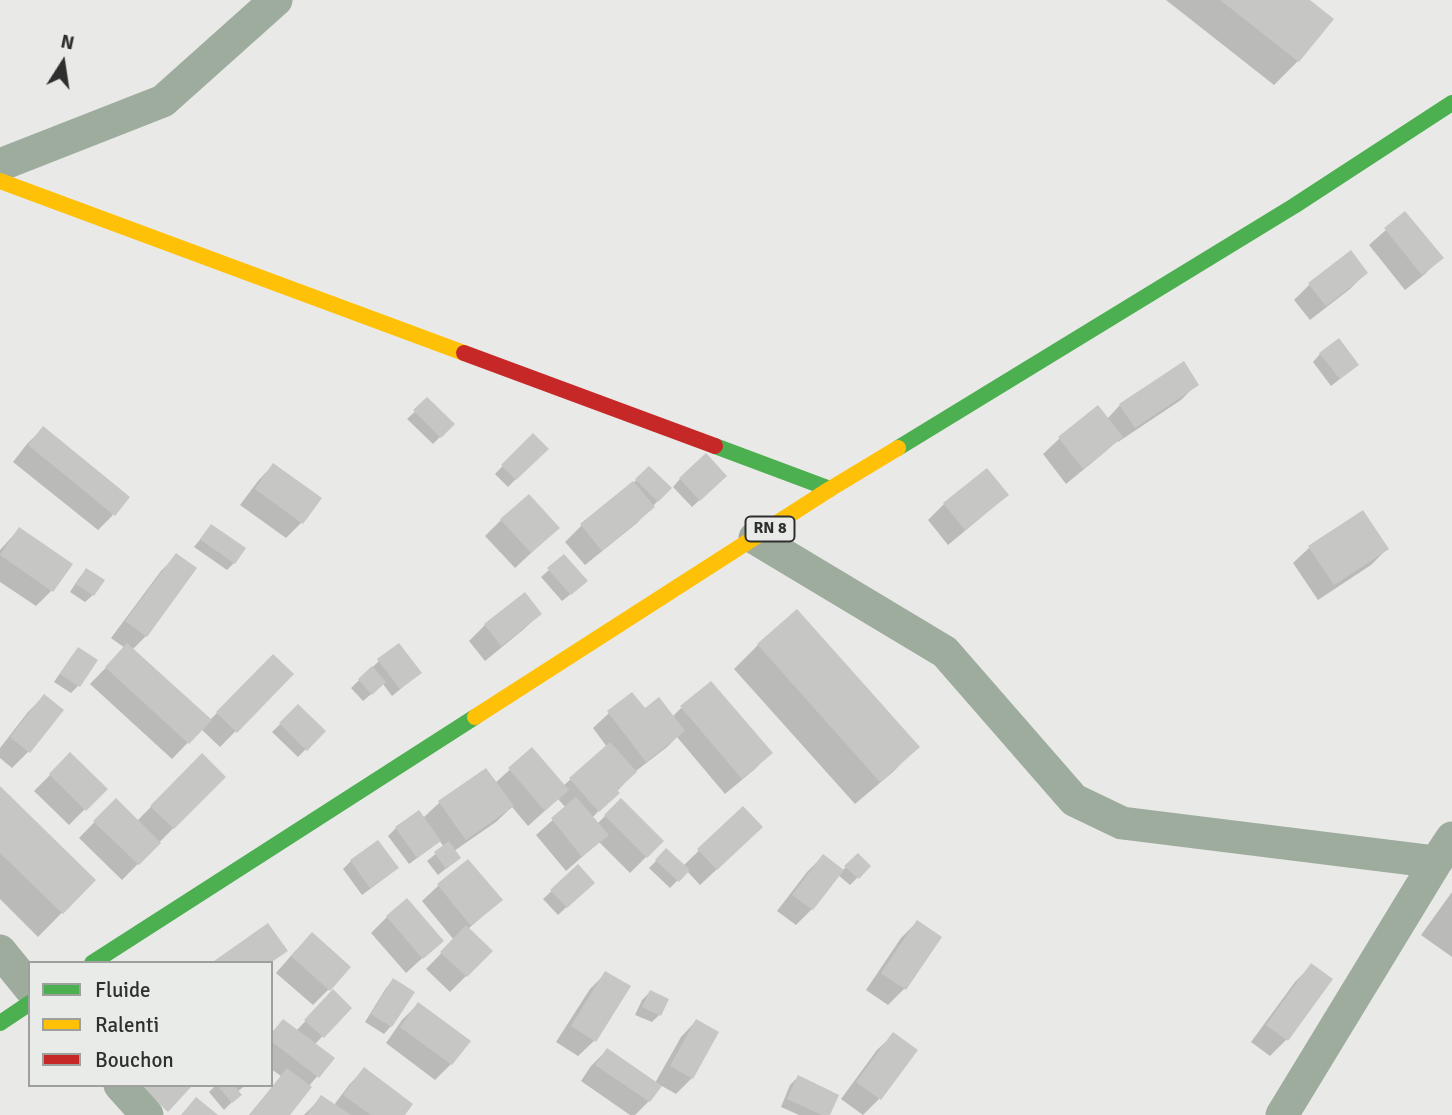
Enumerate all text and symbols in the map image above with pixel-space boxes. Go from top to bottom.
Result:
north arrow [28,28,98,98]
text: N [58,29,76,56]
road number: RN 8 [746,516,794,542]
legend [28,961,273,1087]
text: Fluide [95,977,151,1003]
text: Ralenti [95,1012,159,1038]
text: Bouchon [95,1047,174,1073]

